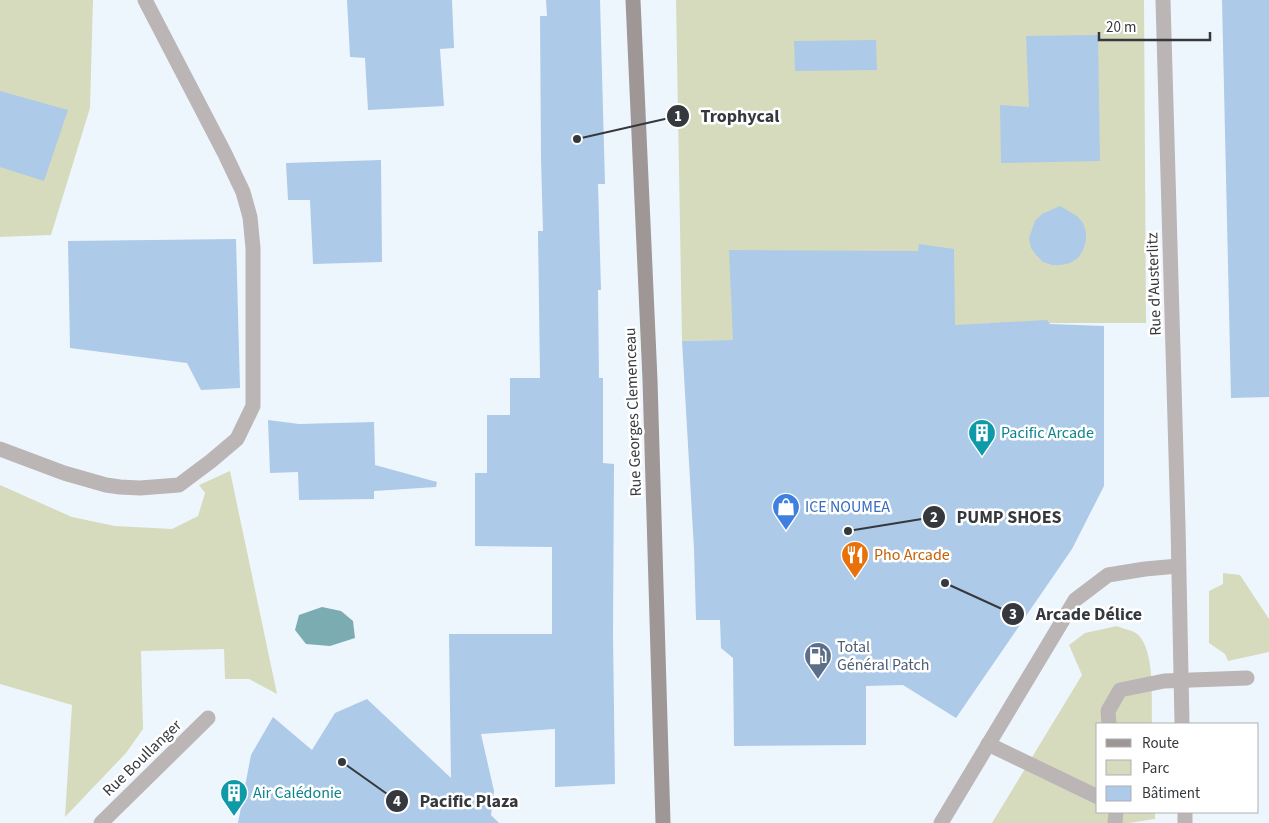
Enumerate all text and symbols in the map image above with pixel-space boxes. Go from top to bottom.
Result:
scale bar [1099,10,1210,42]
text: 20 m [1106,17,1136,38]
callout: Trophycal [666,99,790,132]
text: Trophycal [701,104,779,129]
text: 1 [674,106,682,127]
street label: Rue d'Austerlitz [1141,232,1167,336]
street label: Rue Georges Clemenceau [619,327,647,497]
building icon: Pacific Arcade [967,418,997,457]
place label: Pacific Arcade [1001,422,1094,444]
shop icon: ICE NOUMEA [771,492,801,531]
place label: ICE NOUMEA [805,496,890,518]
callout: PUMP SHOES [922,501,1072,534]
text: PUMP SHOES [956,505,1062,530]
text: 2 [930,507,938,528]
restaurant icon: Pho Arcade [840,540,870,579]
place label: Pho Arcade [874,544,950,566]
callout: Arcade Délice [1001,597,1152,630]
text: Arcade Délice [1035,602,1142,627]
text: 3 [1009,604,1017,625]
place label: Total Général Patch [837,636,929,676]
fuel station icon: Total Général Patch [803,641,833,680]
street label: Rue Boullanger [98,714,187,801]
legend [1096,723,1259,813]
text: Route [1142,733,1179,754]
text: Parc [1142,758,1169,779]
building icon: Air Calédonie [219,778,249,817]
place label: Air Calédonie [253,782,342,804]
text: Bâtiment [1142,783,1200,804]
callout: Pacific Plaza [384,785,528,818]
text: Pacific Plaza [419,789,519,814]
text: 4 [393,791,401,812]

